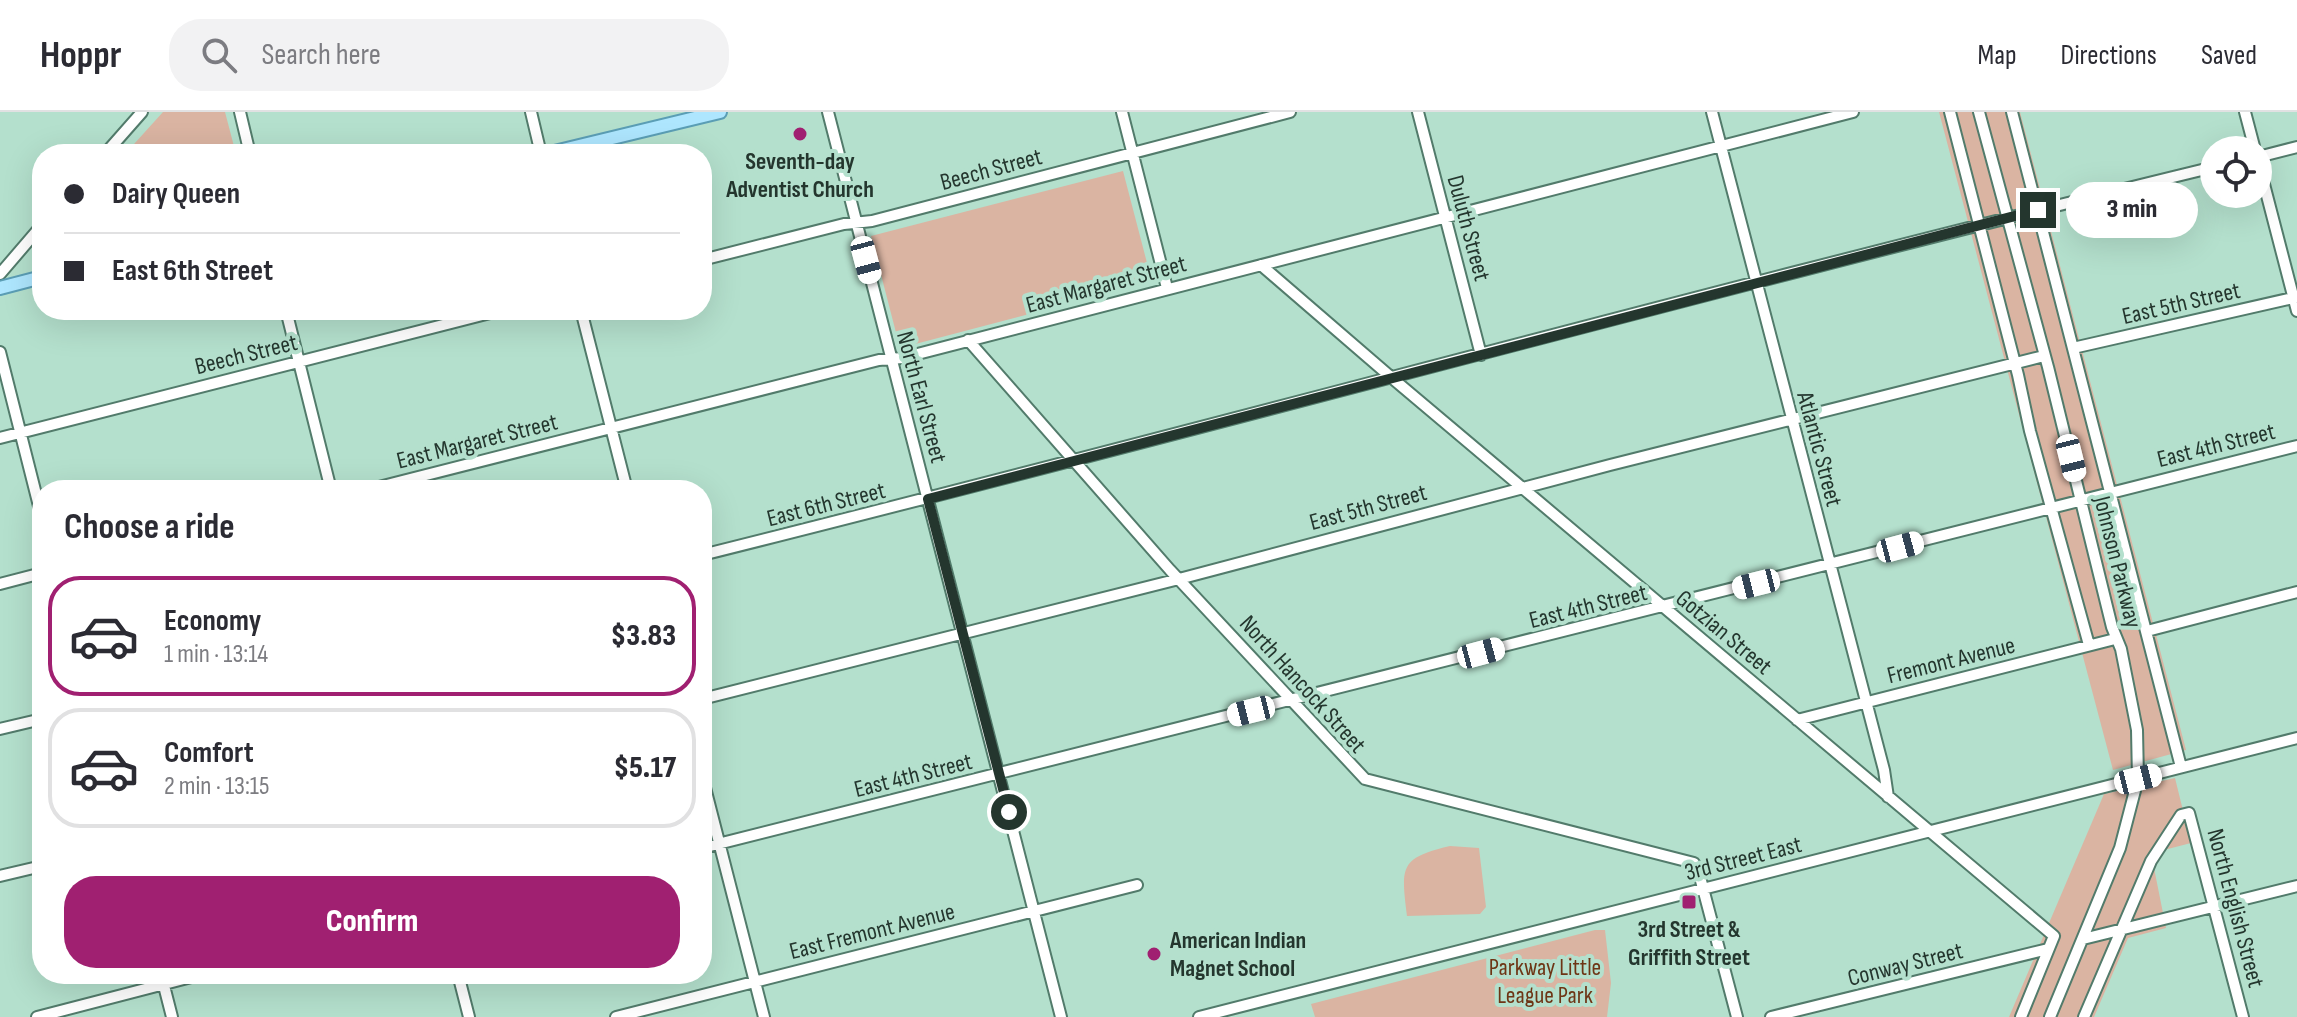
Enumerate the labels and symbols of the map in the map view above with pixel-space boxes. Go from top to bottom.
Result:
marker: Seventh-day Adventist Church [791,125,809,143]
street label: Beech Street [937,142,1045,197]
place label: Seventh-day Adventist Church [725,147,874,204]
street label: Duluth Street [1440,172,1497,284]
callout: 3 min [2066,182,2198,238]
route end [2020,192,2056,228]
car [848,234,884,286]
street label: East Margaret Street [1023,249,1189,320]
street label: East 5th Street [2119,276,2243,331]
street label: Beech Street [192,328,300,381]
street label: North Earl Street [890,328,953,466]
street label: Atlantic Street [1790,388,1849,510]
street label: East Margaret Street [394,408,560,475]
street label: East 4th Street [2154,417,2278,474]
car [2054,432,2088,484]
street label: East 6th Street [764,476,888,533]
street label: East 5th Street [1306,478,1430,537]
street label: Johnson Parkway [2087,492,2148,631]
car [1874,529,1926,565]
car [1730,567,1782,601]
street label: East 4th Street [1526,578,1650,635]
street label: Gotzian Street [1670,584,1778,681]
street label: North Hancock Street [1233,610,1372,759]
street label: Fremont Avenue [1884,631,2018,690]
car [1455,635,1507,671]
car [1225,694,1277,728]
street label: East 4th Street [851,747,975,804]
car [2112,762,2164,796]
route start [991,794,1027,830]
street label: North English Street [2200,826,2271,991]
street label: 3rd Street East [1682,830,1805,887]
marker: 3rd Street & Griffith Street [1680,893,1698,911]
street label: East Fremont Avenue [786,897,958,966]
place label: 3rd Street & Griffith Street [1628,915,1750,972]
place label: American Indian Magnet School [1169,926,1306,983]
street label: Conway Street [1845,936,1966,993]
marker: American Indian Magnet School [1145,945,1163,963]
park label: Parkway Little League Park [1489,953,1601,1010]

